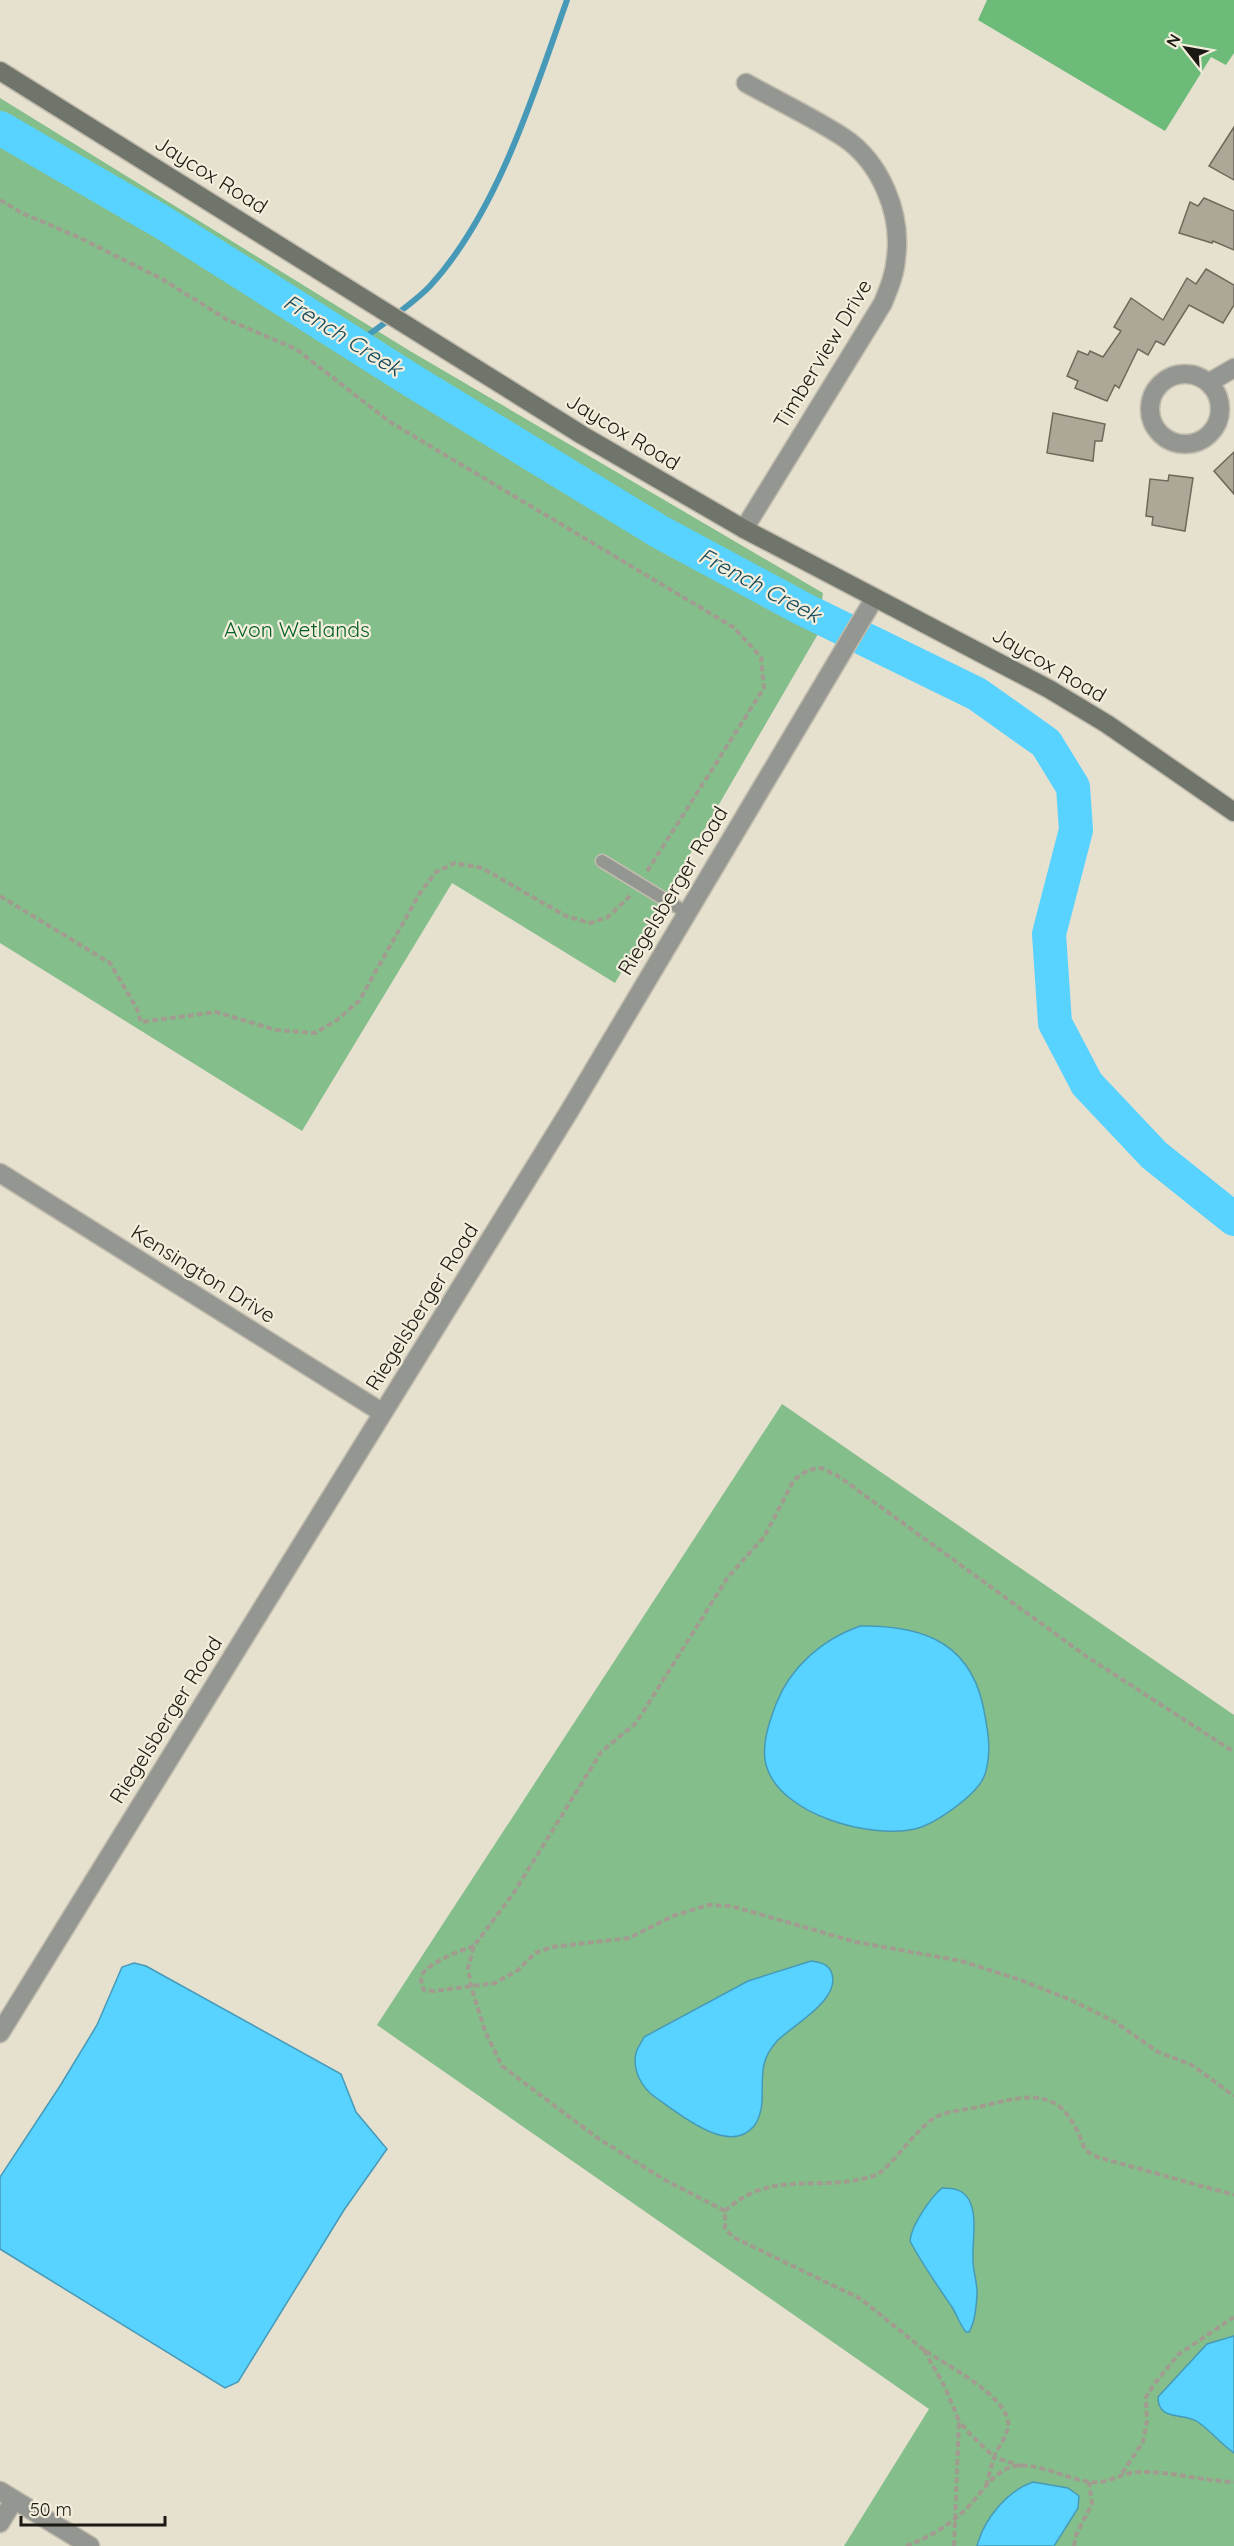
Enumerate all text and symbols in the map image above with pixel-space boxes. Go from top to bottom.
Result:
north arrow [1156,18,1216,78]
text: N [1162,30,1185,50]
street label: Jaycox Road [150,129,273,219]
street label: Timberview Drive [767,274,877,433]
water label: French Creek [279,288,409,384]
street label: Jaycox Road [562,387,685,475]
water label: French Creek [694,541,828,630]
park label: Avon Wetlands [224,616,370,642]
street label: Jaycox Road [988,621,1111,707]
street label: Riegelsberger Road [611,801,733,980]
street label: Kensington Drive [126,1218,281,1328]
street label: Riegelsberger Road [359,1218,483,1395]
street label: Riegelsberger Road [103,1631,227,1808]
scale bar [21,2489,165,2527]
text: 50 m [30,2498,72,2521]

